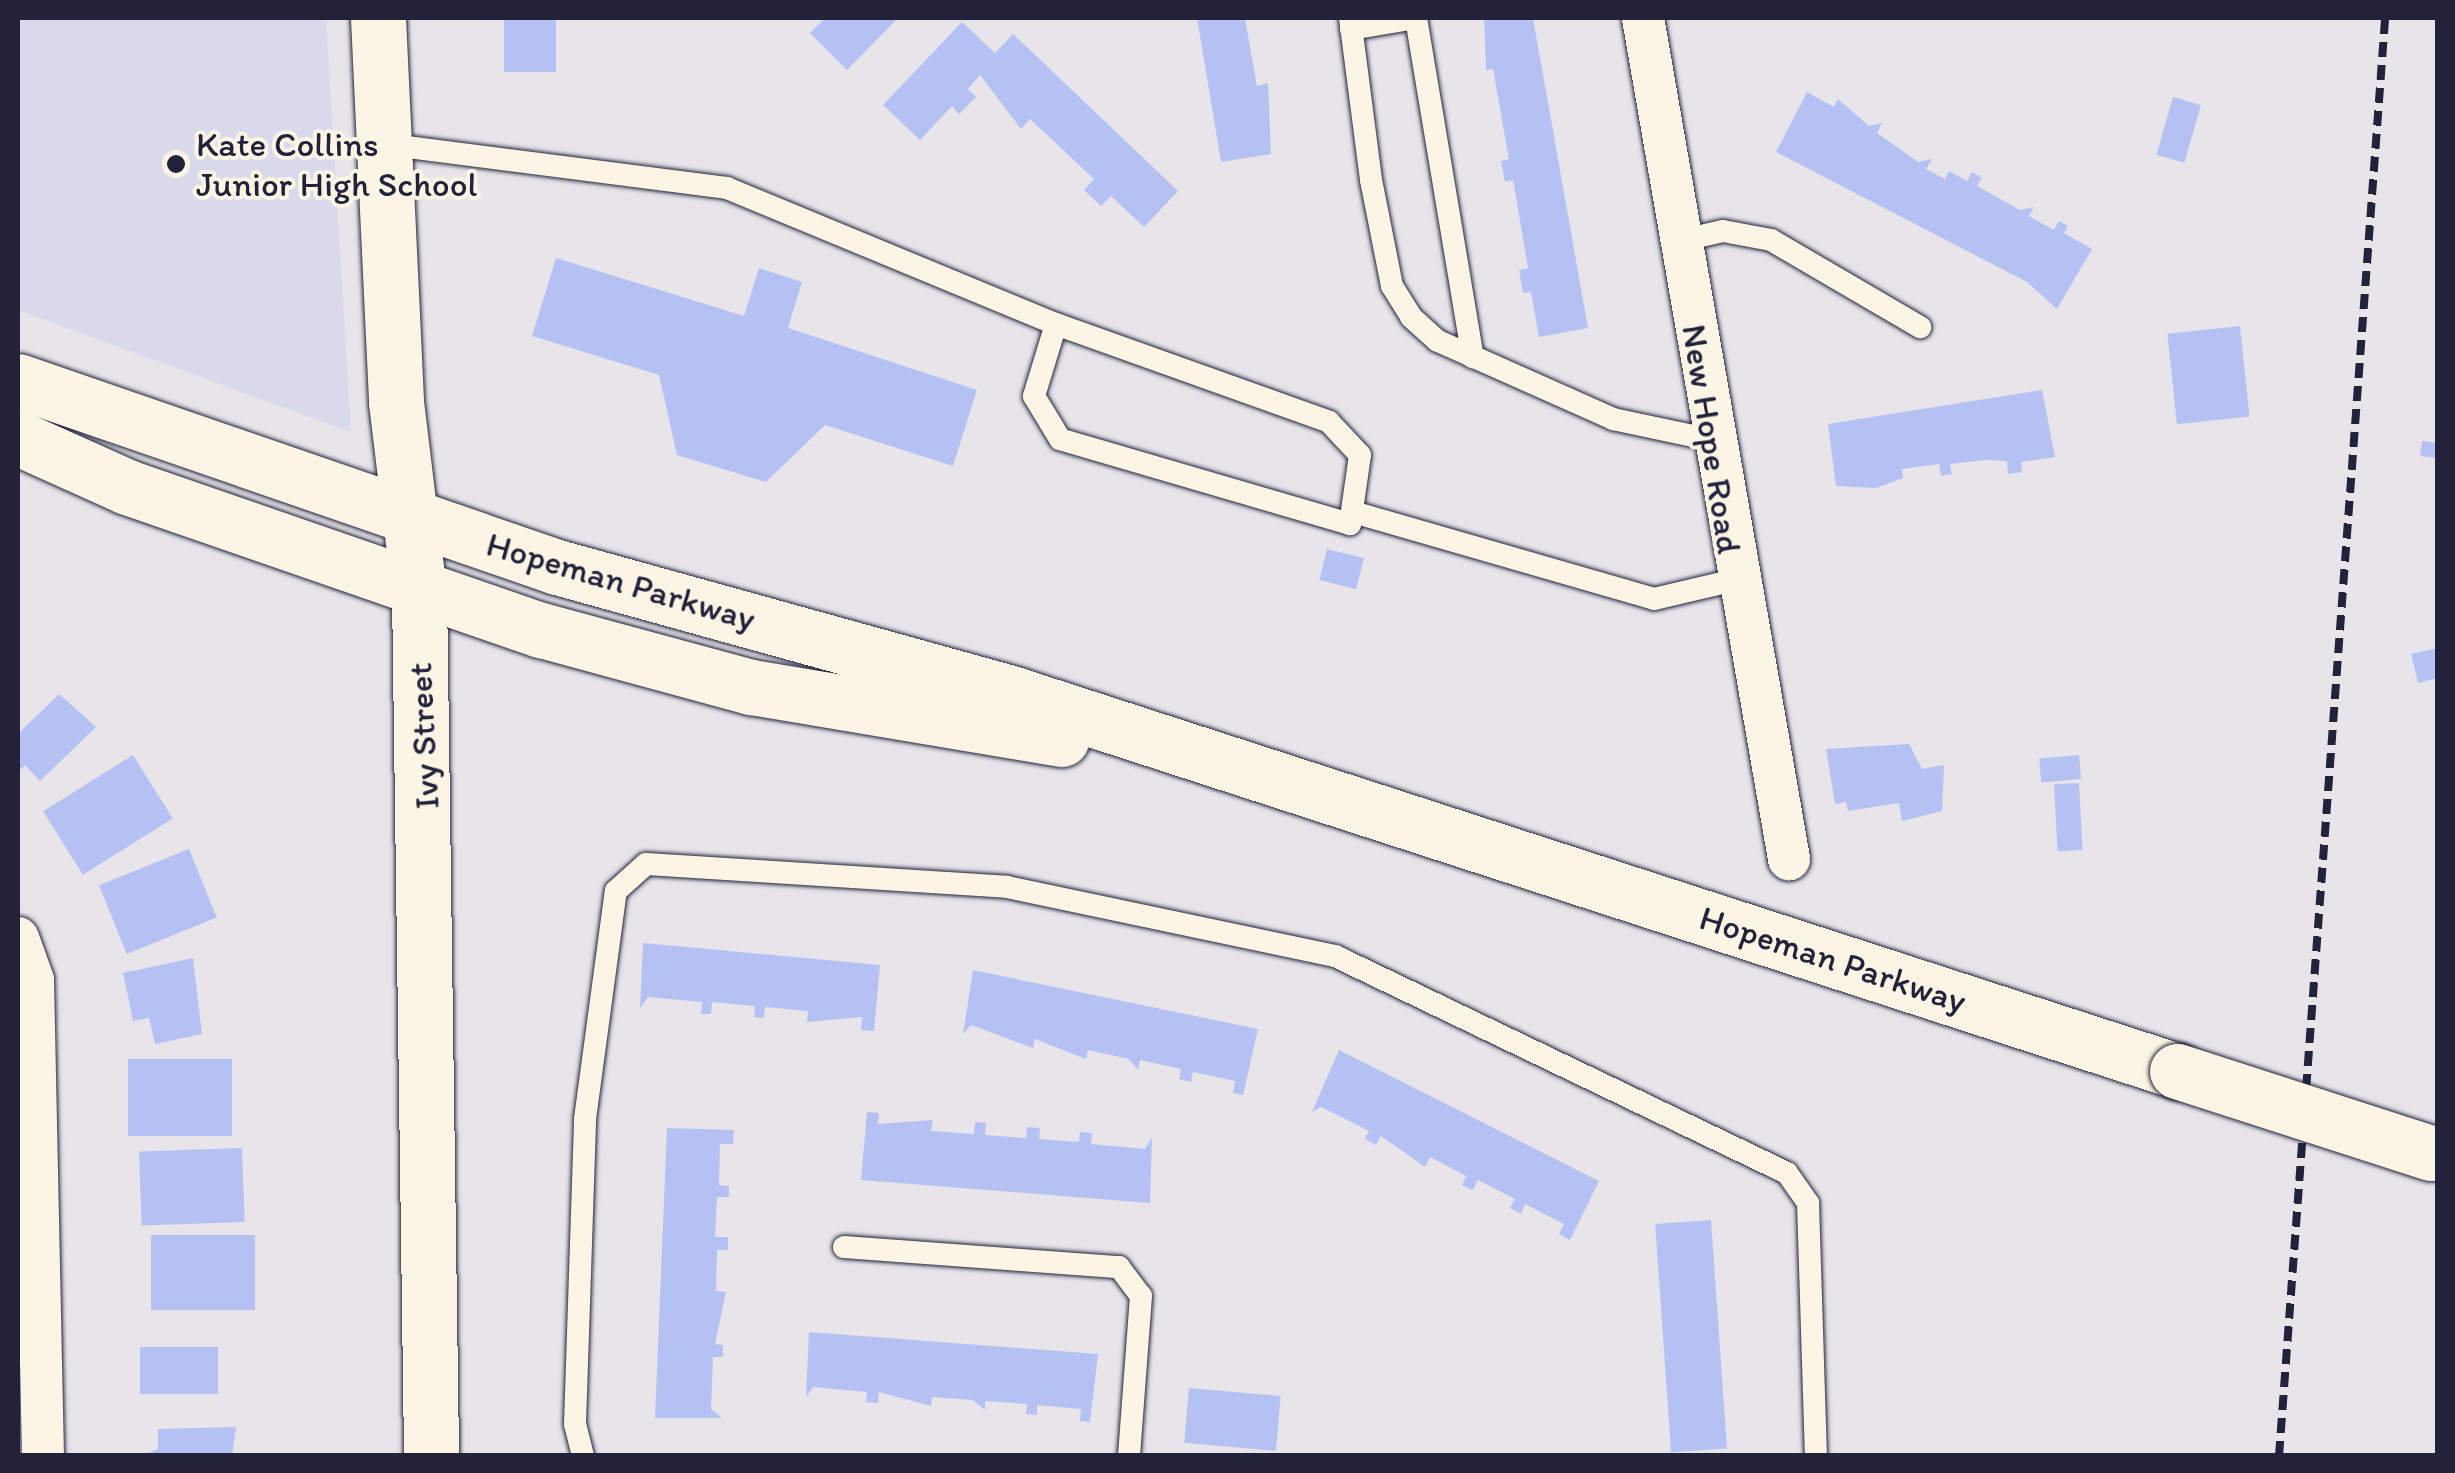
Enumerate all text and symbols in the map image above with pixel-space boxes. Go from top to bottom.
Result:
place label: Kate Collins Junior High School [196,123,476,205]
marker: Kate Collins Junior High School [165,153,187,175]
street label: New Hope Road [1673,321,1751,557]
street label: Hopeman Parkway [482,523,760,639]
street label: Ivy Street [398,662,448,810]
street label: Hopeman Parkway [1694,896,1972,1022]

